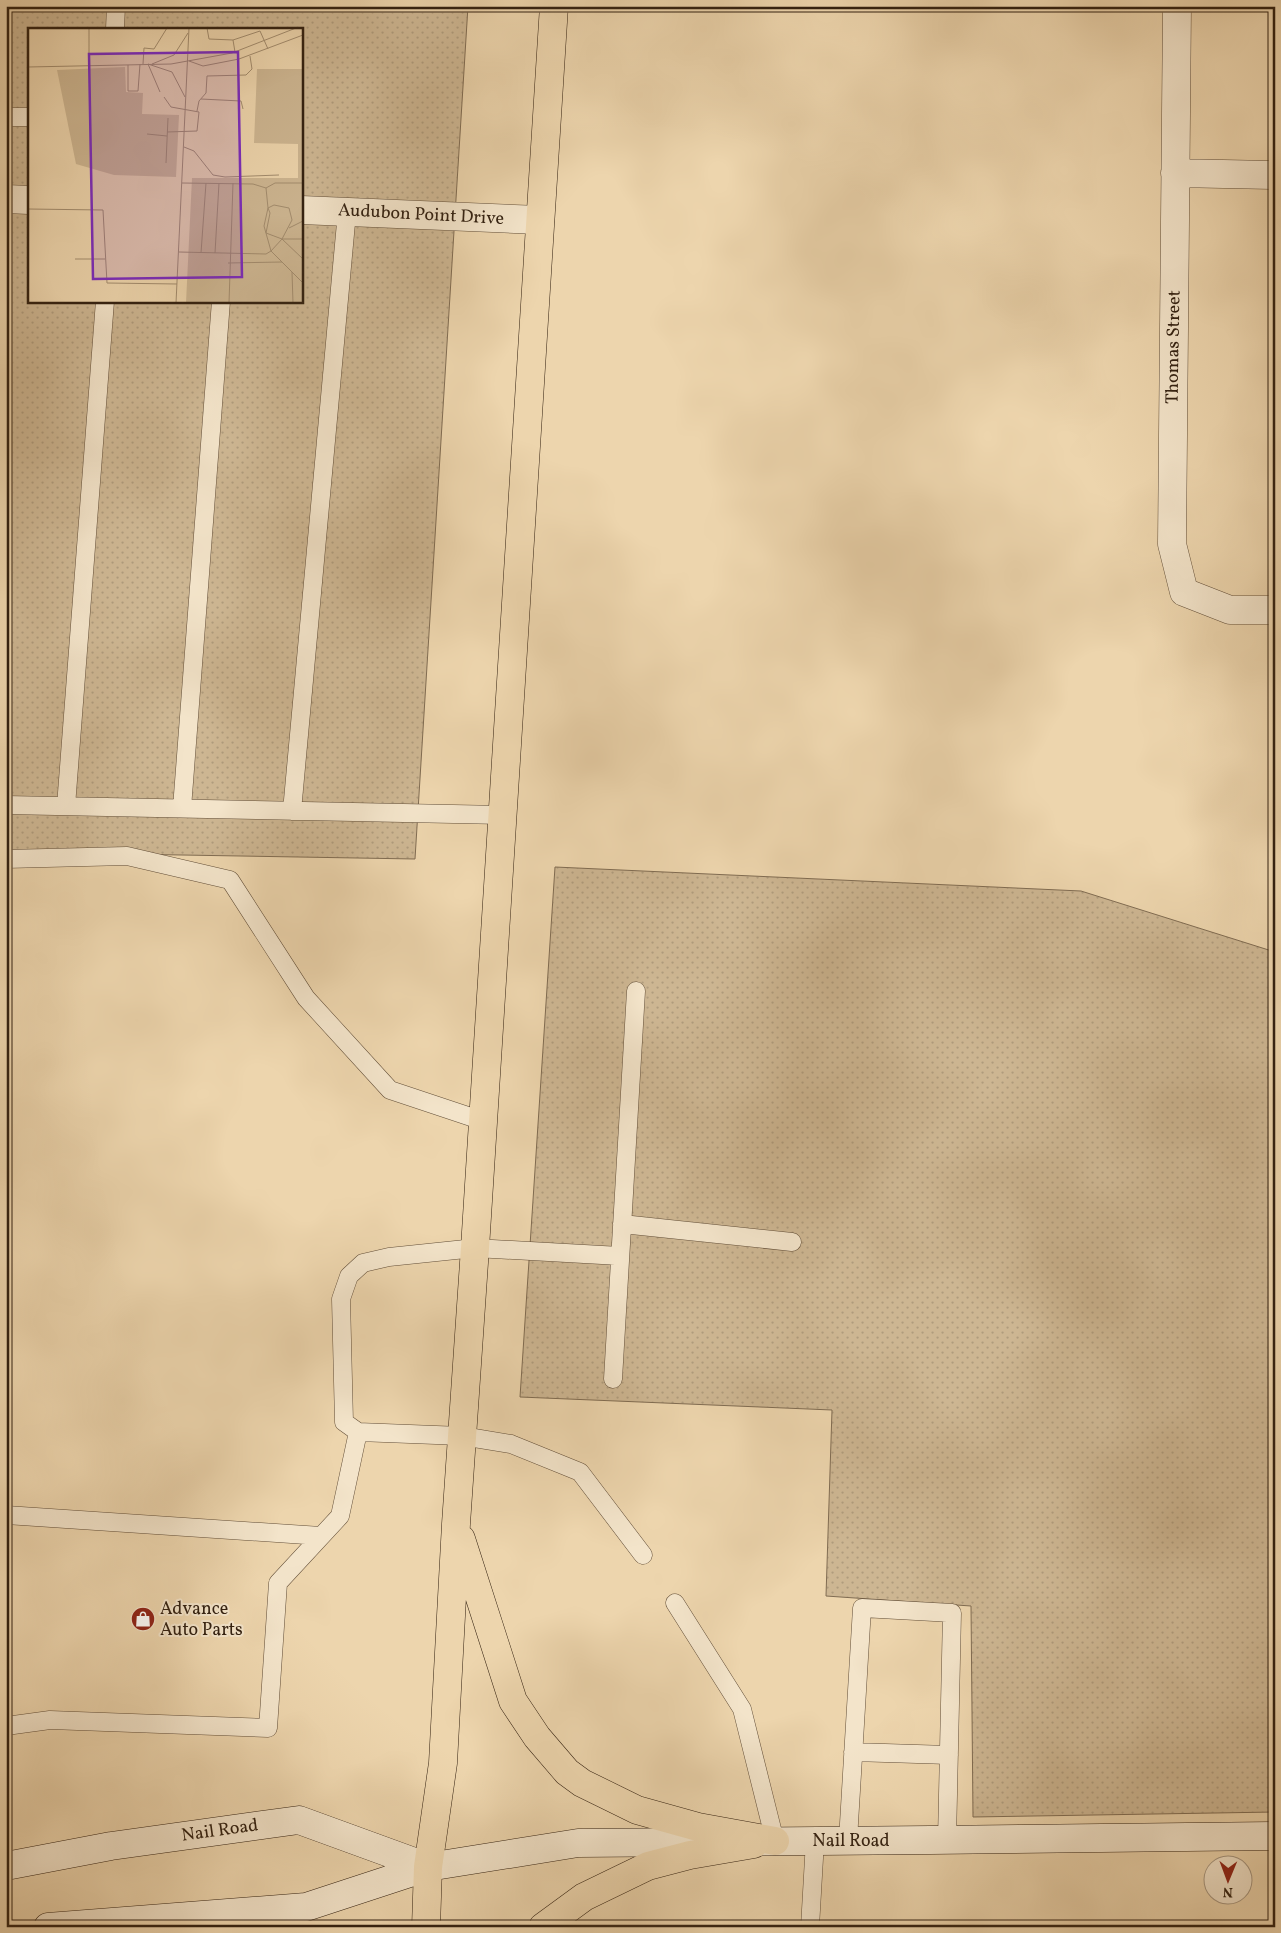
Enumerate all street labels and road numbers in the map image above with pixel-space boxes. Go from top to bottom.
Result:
street label: Audubon Point Drive [337,198,505,232]
street label: Thomas Street [1161,290,1187,404]
street label: Nail Road [180,1813,260,1849]
street label: Nail Road [812,1829,890,1854]

